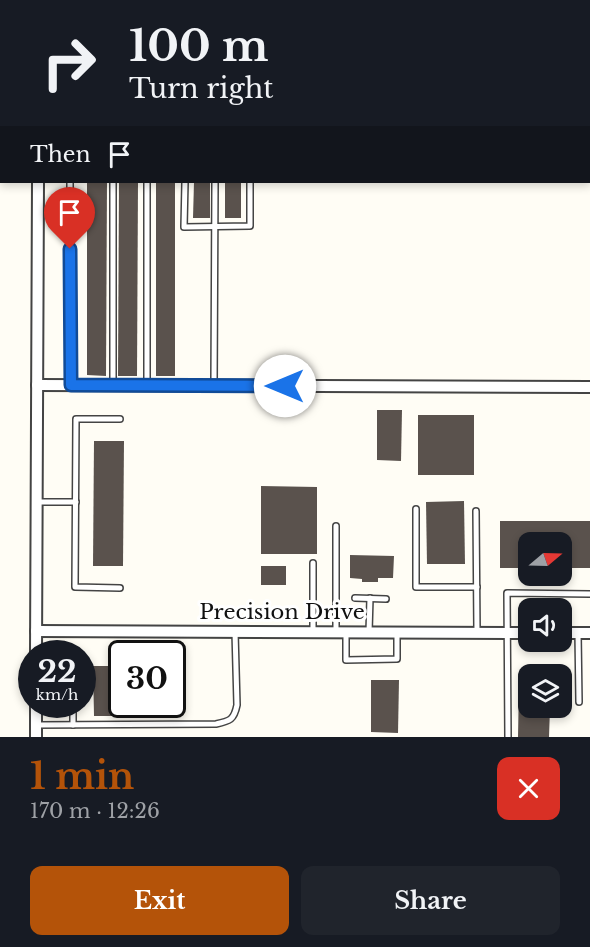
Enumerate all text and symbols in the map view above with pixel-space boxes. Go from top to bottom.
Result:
text: 100 m [129,20,268,72]
icon: right [30,24,108,102]
text: Turn right [129,72,273,105]
icon: arrive [103,138,136,171]
text: Then [30,141,91,168]
pin [44,187,95,249]
icon: arrive [53,196,86,229]
position arrow [253,354,317,418]
north arrow [518,532,572,586]
map controls [518,532,572,718]
button: sound [518,598,572,652]
street label: Precision Drive [199,599,365,625]
speed limit sign: 30 [108,640,186,718]
text: 22 [37,653,77,690]
button: layers [518,664,572,718]
text: km/h [36,685,78,704]
text: 1 min [30,754,134,799]
button: close [497,757,560,820]
text: 170 m · 12:26 [30,799,160,823]
button: Exit [30,866,289,935]
button: Share [301,866,560,935]

